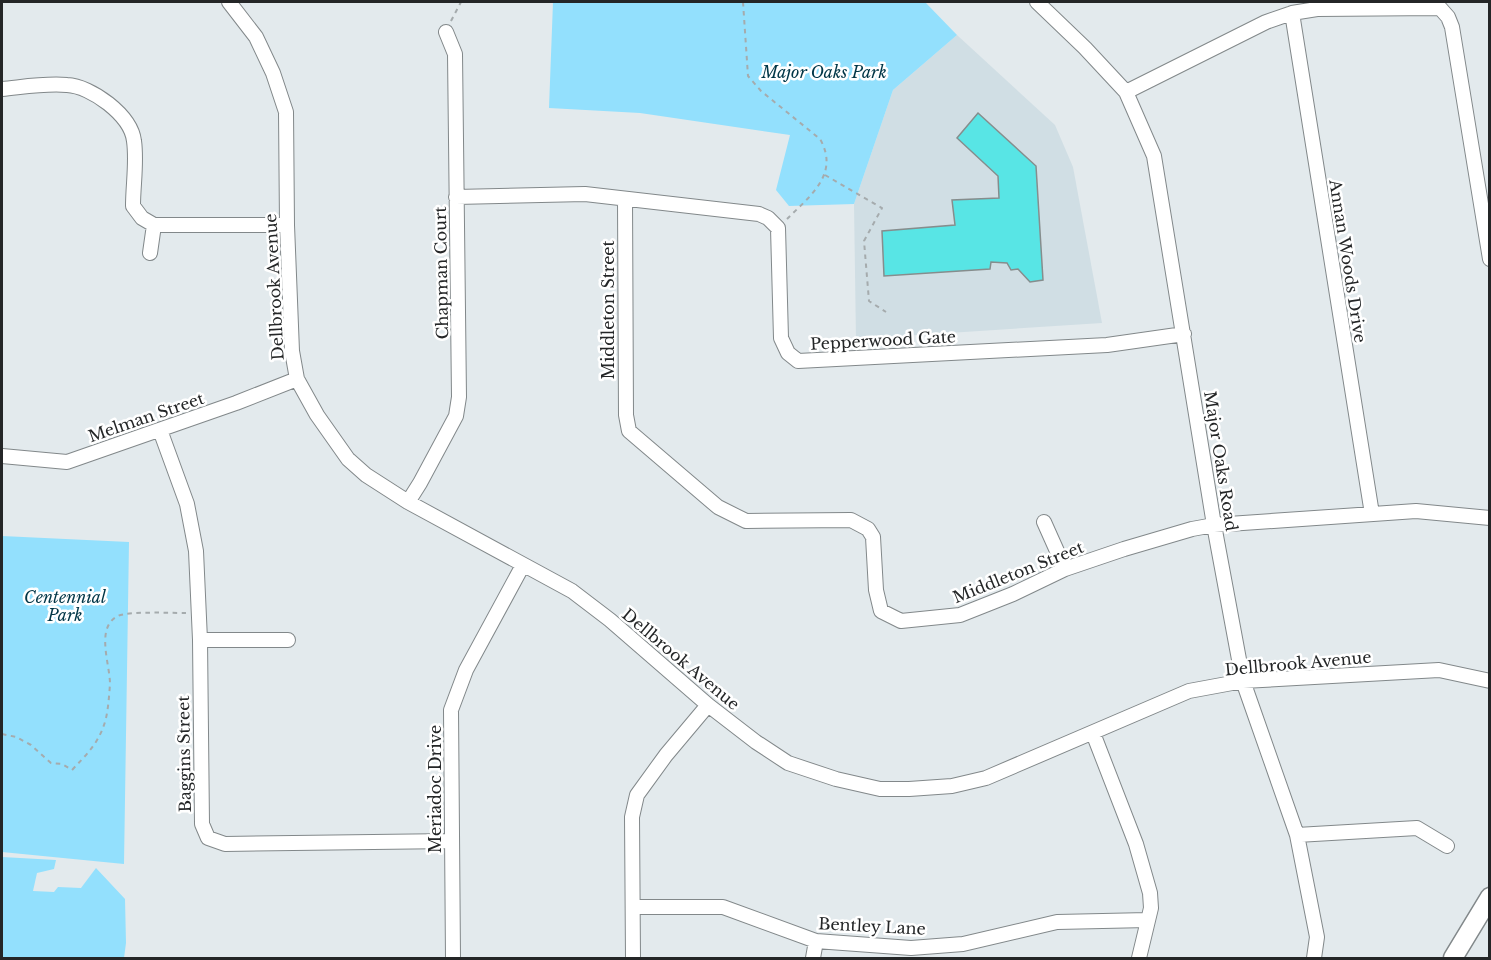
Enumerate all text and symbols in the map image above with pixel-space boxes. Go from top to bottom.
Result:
park label: Major Oaks Park [760,62,887,82]
street label: Annan Woods Drive [1325,177,1371,344]
street label: Chapman Court [430,206,452,340]
street label: Dellbrook Avenue [260,213,288,361]
street label: Middleton Street [598,240,618,380]
street label: Pepperwood Gate [810,326,956,354]
street label: Melman Street [85,388,207,446]
street label: Major Oaks Road [1200,389,1242,533]
street label: Middleton Street [950,537,1086,607]
park label: Centennial Park [24,587,107,625]
street label: Dellbrook Avenue [618,604,744,714]
street label: Dellbrook Avenue [1224,647,1372,679]
street label: Baggins Street [173,695,195,813]
street label: Meriadoc Drive [425,725,445,853]
street label: Bentley Lane [818,913,926,939]

